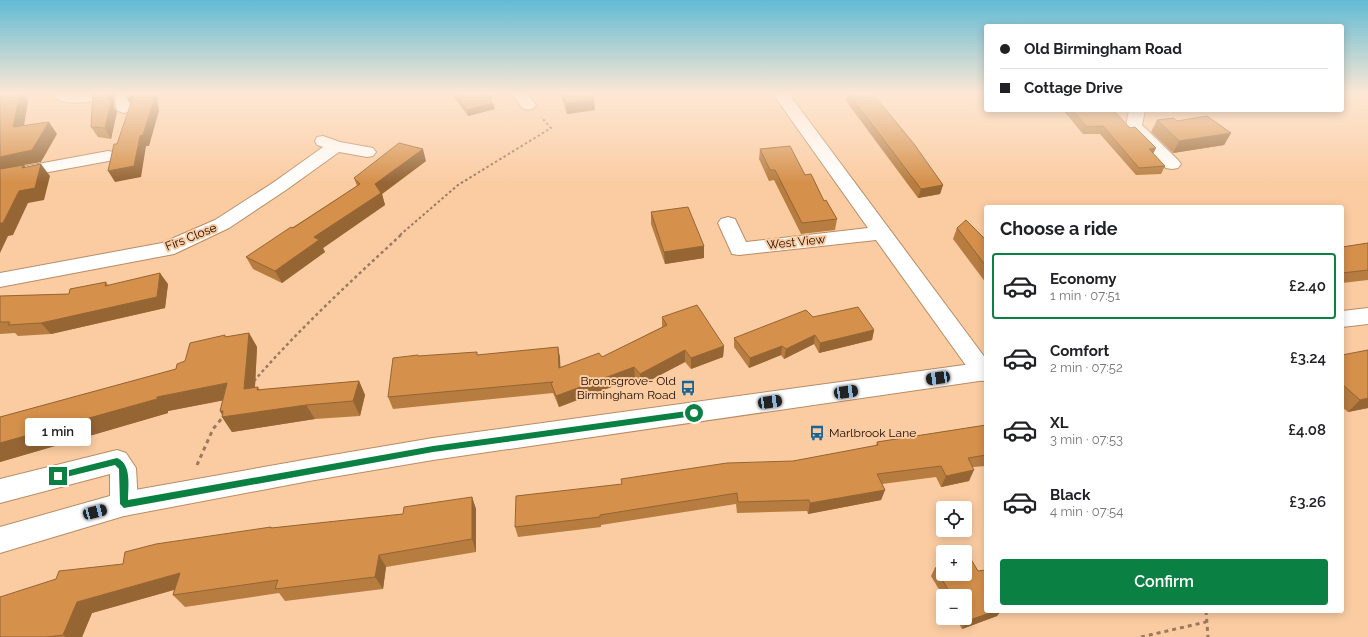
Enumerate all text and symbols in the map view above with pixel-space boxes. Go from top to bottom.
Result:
text: Old Birmingham Road [1024,40,1182,58]
text: Cottage Drive [1024,79,1123,97]
text: Choose a ride [1000,218,1118,239]
street label: Firs Close [163,220,219,254]
street label: West View [766,232,826,252]
icon: car [1002,268,1038,304]
text: Economy [1050,270,1117,288]
text: £2.40 [1289,277,1326,295]
text: 1 min · 07:51 [1050,288,1120,303]
icon: car [1002,340,1038,376]
text: Comfort [1050,342,1109,360]
text: £3.24 [1290,349,1326,367]
text: 2 min · 07:52 [1050,360,1123,375]
car [925,370,951,386]
place label: Bromsgrove- Old Birmingham Road [577,374,676,402]
bus stop icon: Bromsgrove- Old Birmingham Road [679,379,697,397]
car [833,384,859,400]
car [757,394,783,410]
route start [685,404,703,422]
icon: car [1002,412,1038,448]
text: XL [1050,414,1068,432]
callout: 1 min [25,418,91,446]
text: £4.08 [1288,421,1326,439]
text: 1 min [42,424,74,439]
bus stop icon: Marlbrook Lane [808,424,826,442]
place label: Marlbrook Lane [829,426,916,440]
text: 3 min · 07:53 [1050,432,1123,447]
route end [49,467,67,485]
icon: car [1002,484,1038,520]
text: Black [1050,486,1090,504]
text: £3.26 [1289,493,1326,511]
map controls [936,501,972,625]
button: locate [936,501,972,537]
car [82,503,108,521]
text: 4 min · 07:54 [1050,504,1123,519]
button: + [936,545,972,581]
button: Confirm [1000,559,1328,605]
button: − [936,589,972,625]

